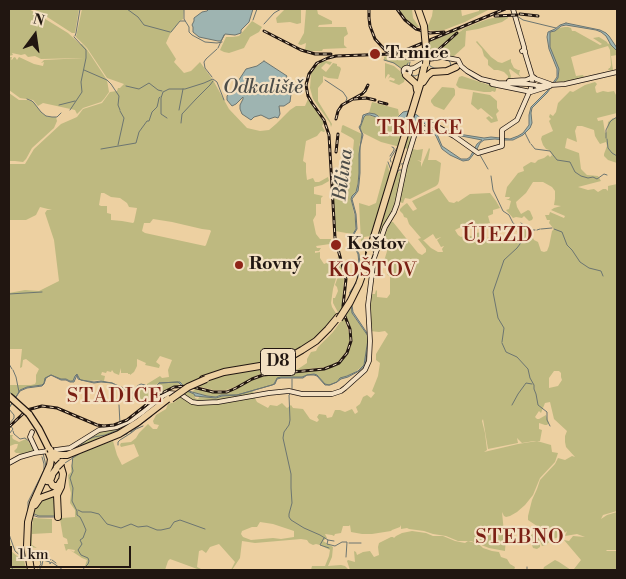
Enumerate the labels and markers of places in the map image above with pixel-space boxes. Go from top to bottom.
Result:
place label: Trmice [386,43,449,65]
marker: Trmice [368,47,382,61]
place label: Koštov [347,234,406,256]
marker: Koštov [329,238,343,252]
place label: Rovný [249,254,301,276]
marker: Rovný [233,259,245,271]

